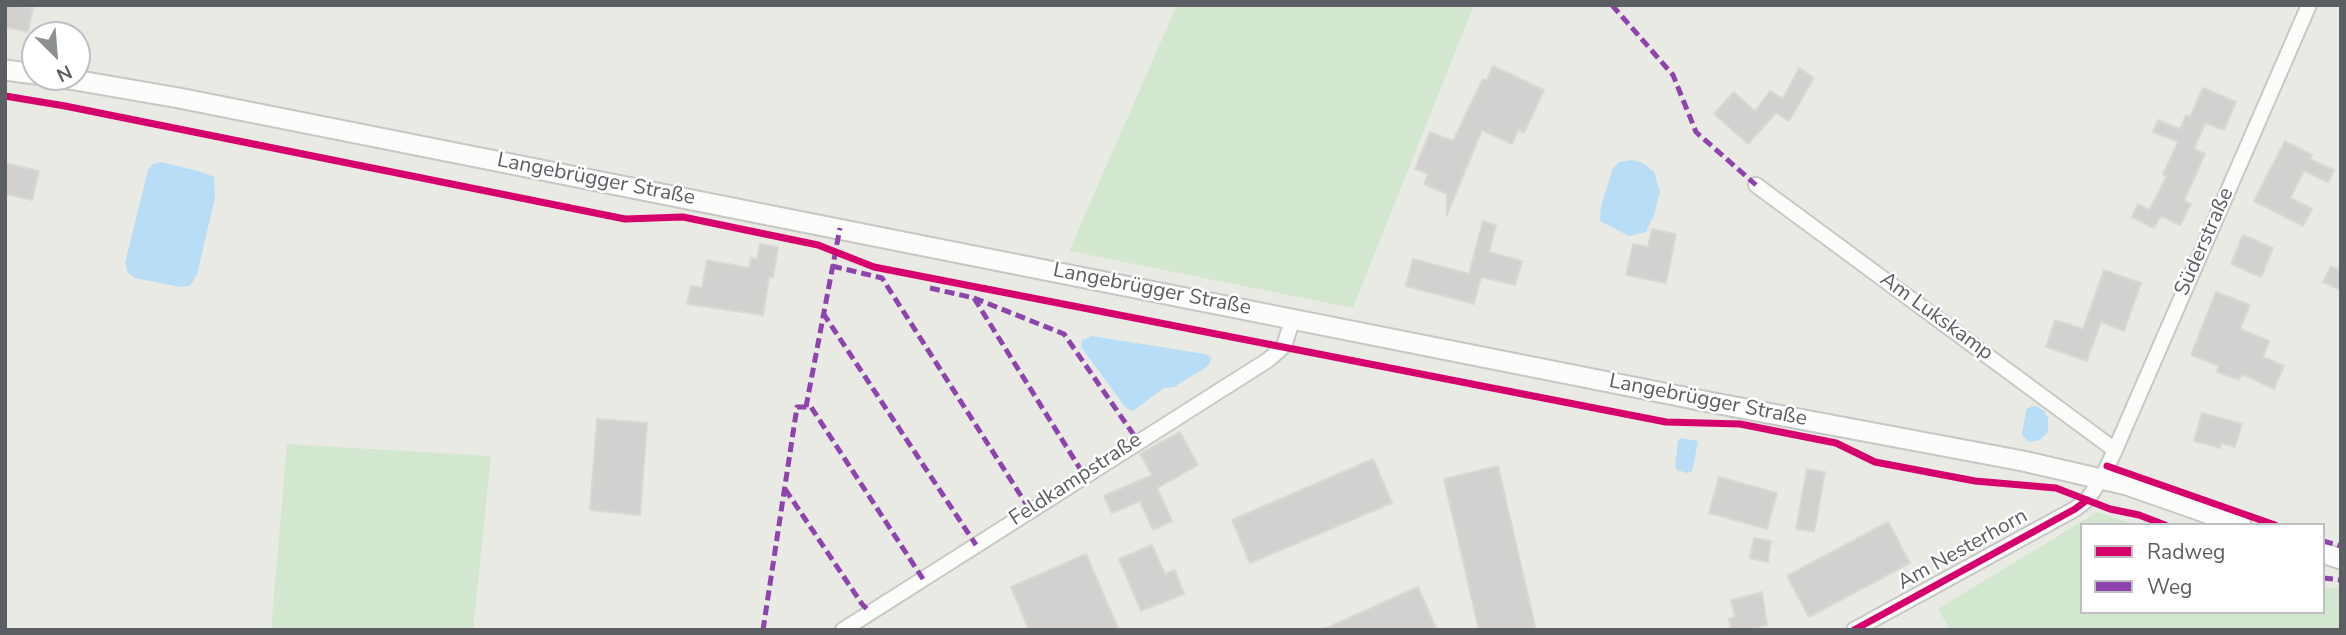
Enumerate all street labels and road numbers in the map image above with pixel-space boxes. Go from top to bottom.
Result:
street label: Langebrügger Straße [495,148,697,212]
street label: Süderstraße [2170,184,2240,300]
street label: Langebrügger Straße [1051,258,1253,322]
street label: Am Lukskamp [1874,267,1998,367]
street label: Langebrügger Straße [1607,369,1809,433]
street label: Feldkampstraße [1005,428,1147,532]
street label: Am Nesterhorn [1894,504,2032,596]

